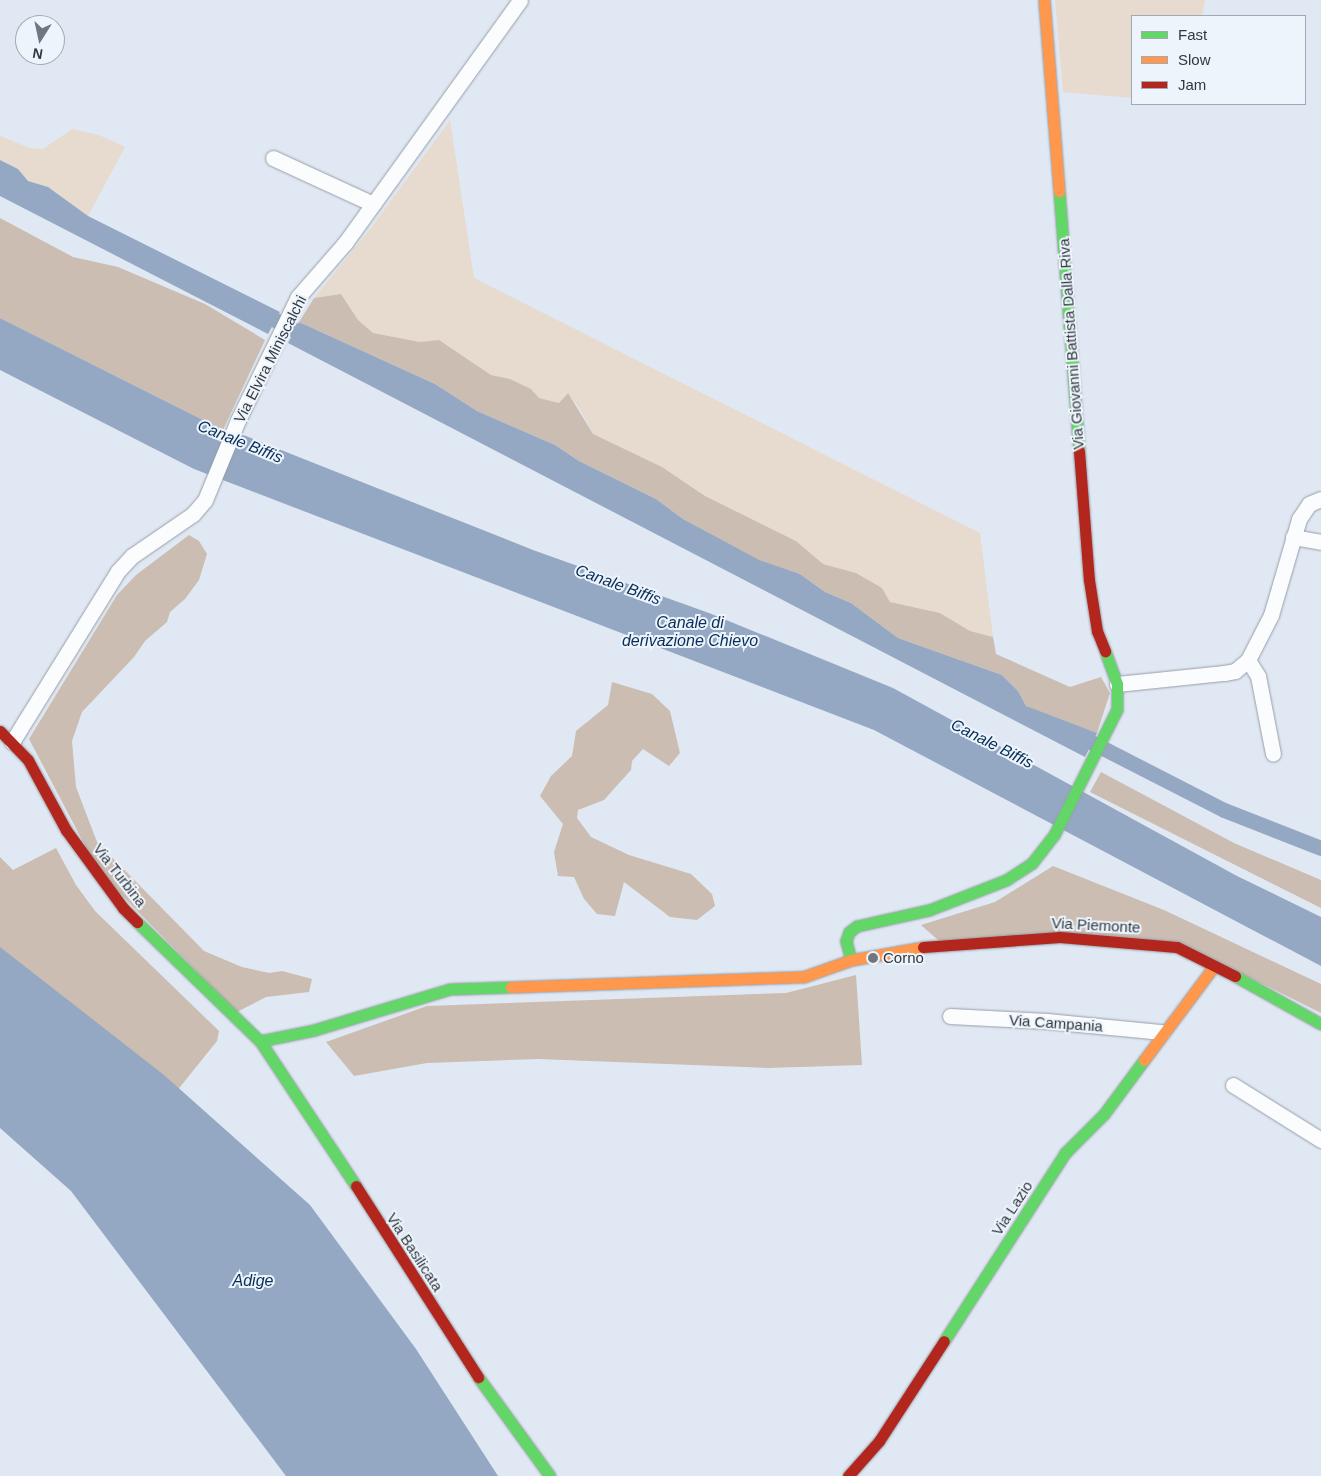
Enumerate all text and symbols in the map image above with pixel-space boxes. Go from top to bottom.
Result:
north arrow [15,15,65,65]
legend [1131,15,1306,105]
text: Fast [1178,26,1207,43]
text: N [31,45,44,63]
text: Slow [1178,51,1211,68]
text: Jam [1178,76,1206,93]
street label: Via Giovanni Battista Dalla Riva [1055,238,1087,450]
street label: Via Elvira Miniscalchi [230,292,310,426]
water label: Canale Biffis [195,416,285,468]
water label: Canale Biffis [573,561,663,609]
water label: Canale di derivazione Chievo [622,613,758,651]
water label: Canale Biffis [948,715,1036,773]
street label: Via Turbina [90,840,150,910]
street label: Via Piemonte [1051,914,1141,936]
place label: Corno [883,949,924,967]
marker: Corno [867,952,879,964]
street label: Via Campania [1009,1011,1103,1035]
street label: Via Lazio [988,1177,1036,1239]
street label: Via Basilicata [383,1209,447,1295]
water label: Adige [233,1271,273,1291]

